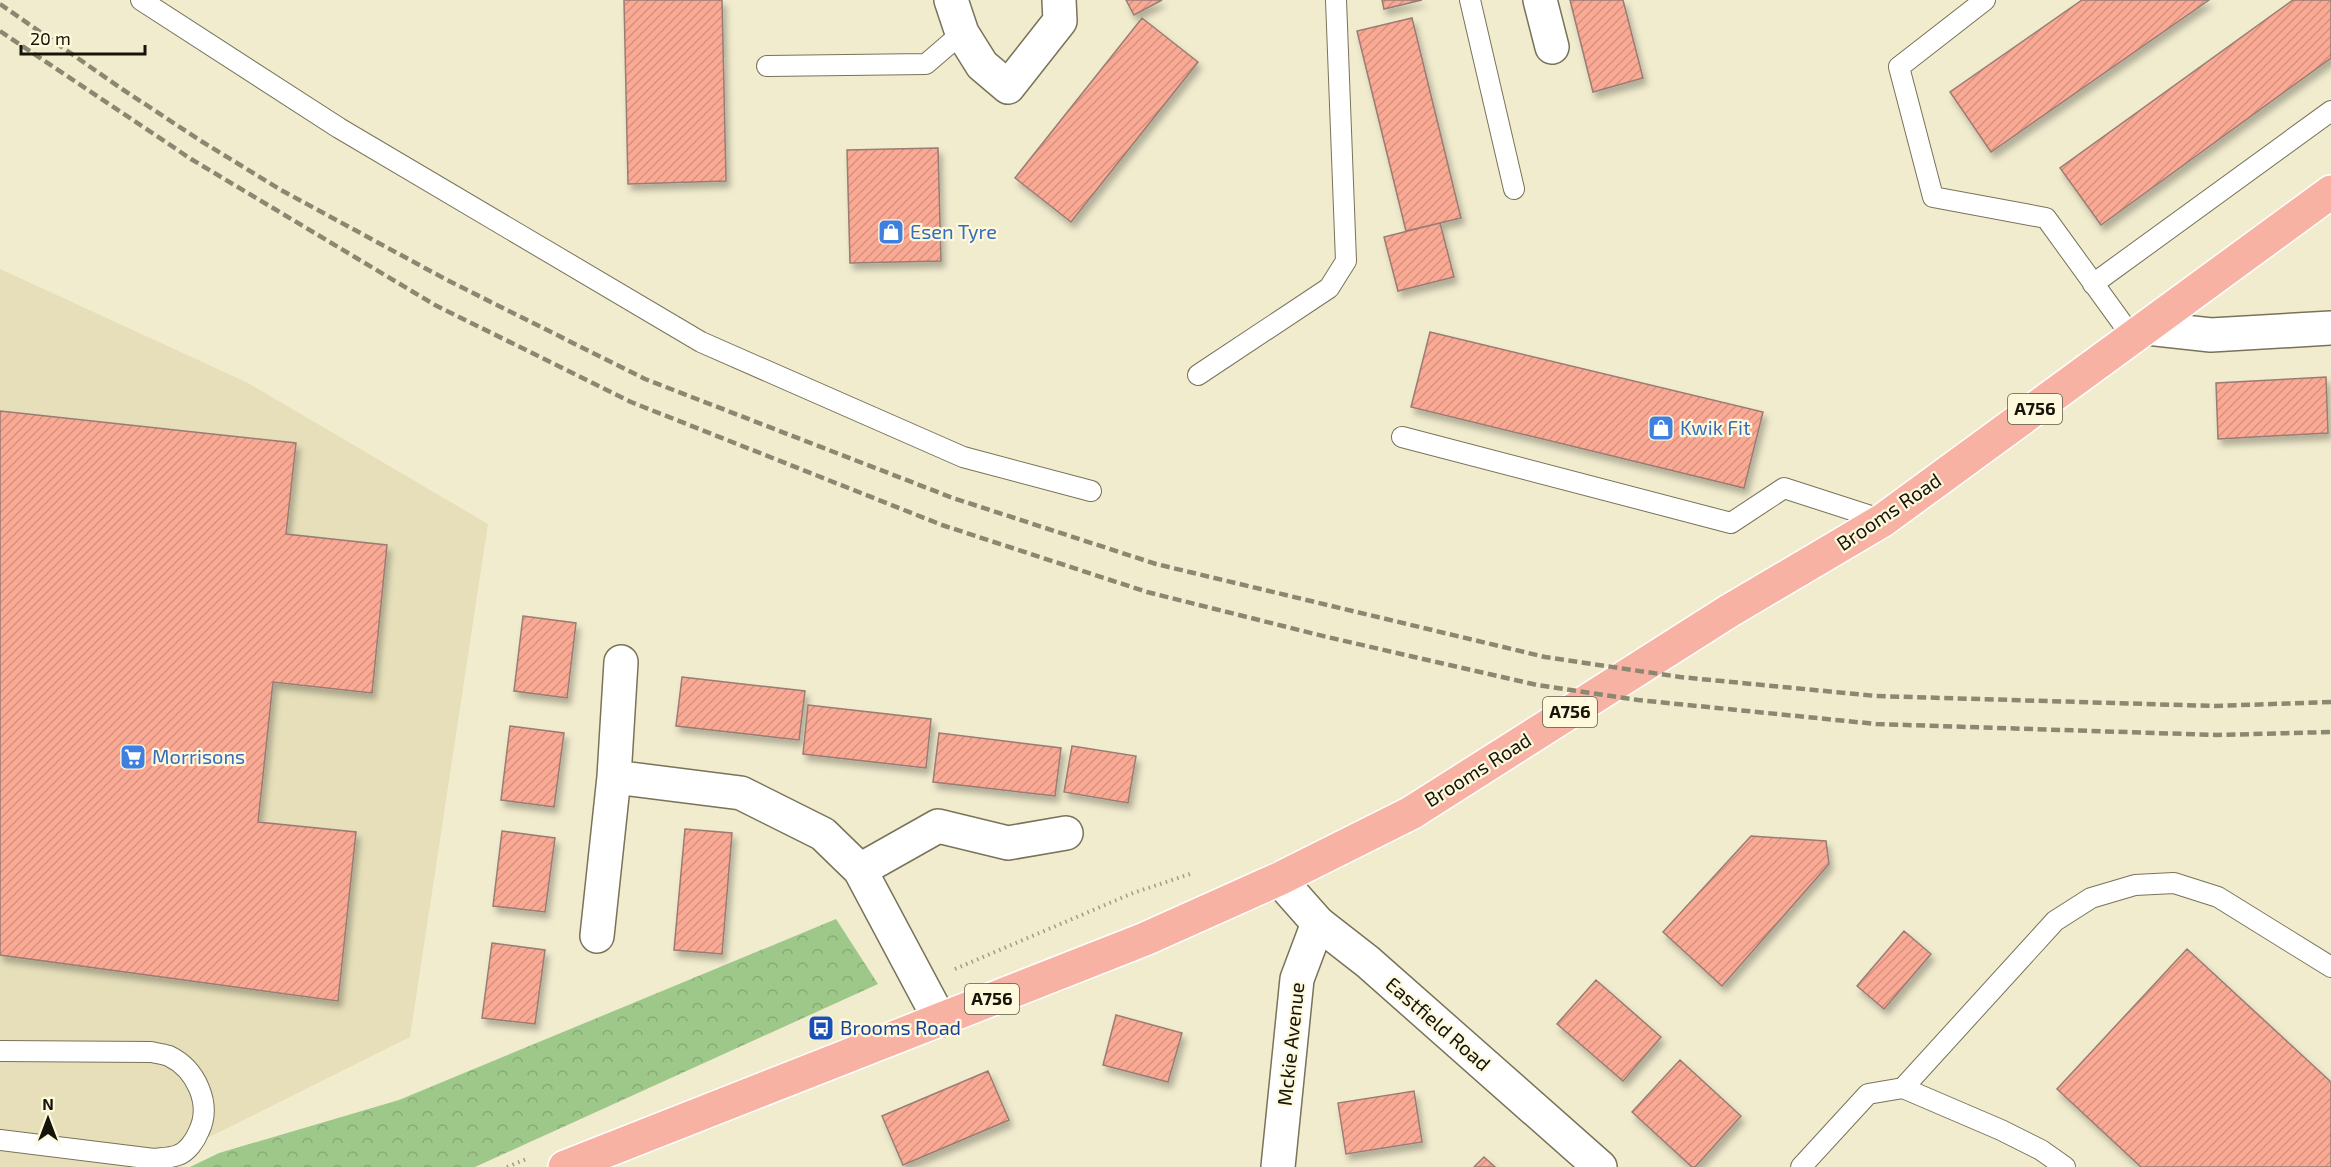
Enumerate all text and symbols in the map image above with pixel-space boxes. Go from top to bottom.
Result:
scale bar [21,18,146,56]
text: 20 m [30,27,71,49]
shop icon: Esen Tyre [876,217,906,247]
place label: Esen Tyre [910,219,997,243]
road number: A756 [2008,394,2062,424]
shop icon: Kwik Fit [1646,413,1676,443]
place label: Kwik Fit [1680,415,1751,439]
street label: Brooms Road [1832,467,1945,555]
road number: A756 [1543,697,1597,727]
street label: Brooms Road [1420,727,1535,811]
supermarket icon: Morrisons [118,742,148,772]
place label: Morrisons [152,744,245,768]
street label: Eastfield Road [1381,971,1496,1075]
street label: Mckie Avenue [1272,981,1308,1107]
road number: A756 [965,984,1019,1014]
bus stop icon: Brooms Road [806,1013,836,1043]
place label: Brooms Road [840,1015,961,1039]
north arrow [18,1089,78,1149]
text: N [42,1094,54,1113]

